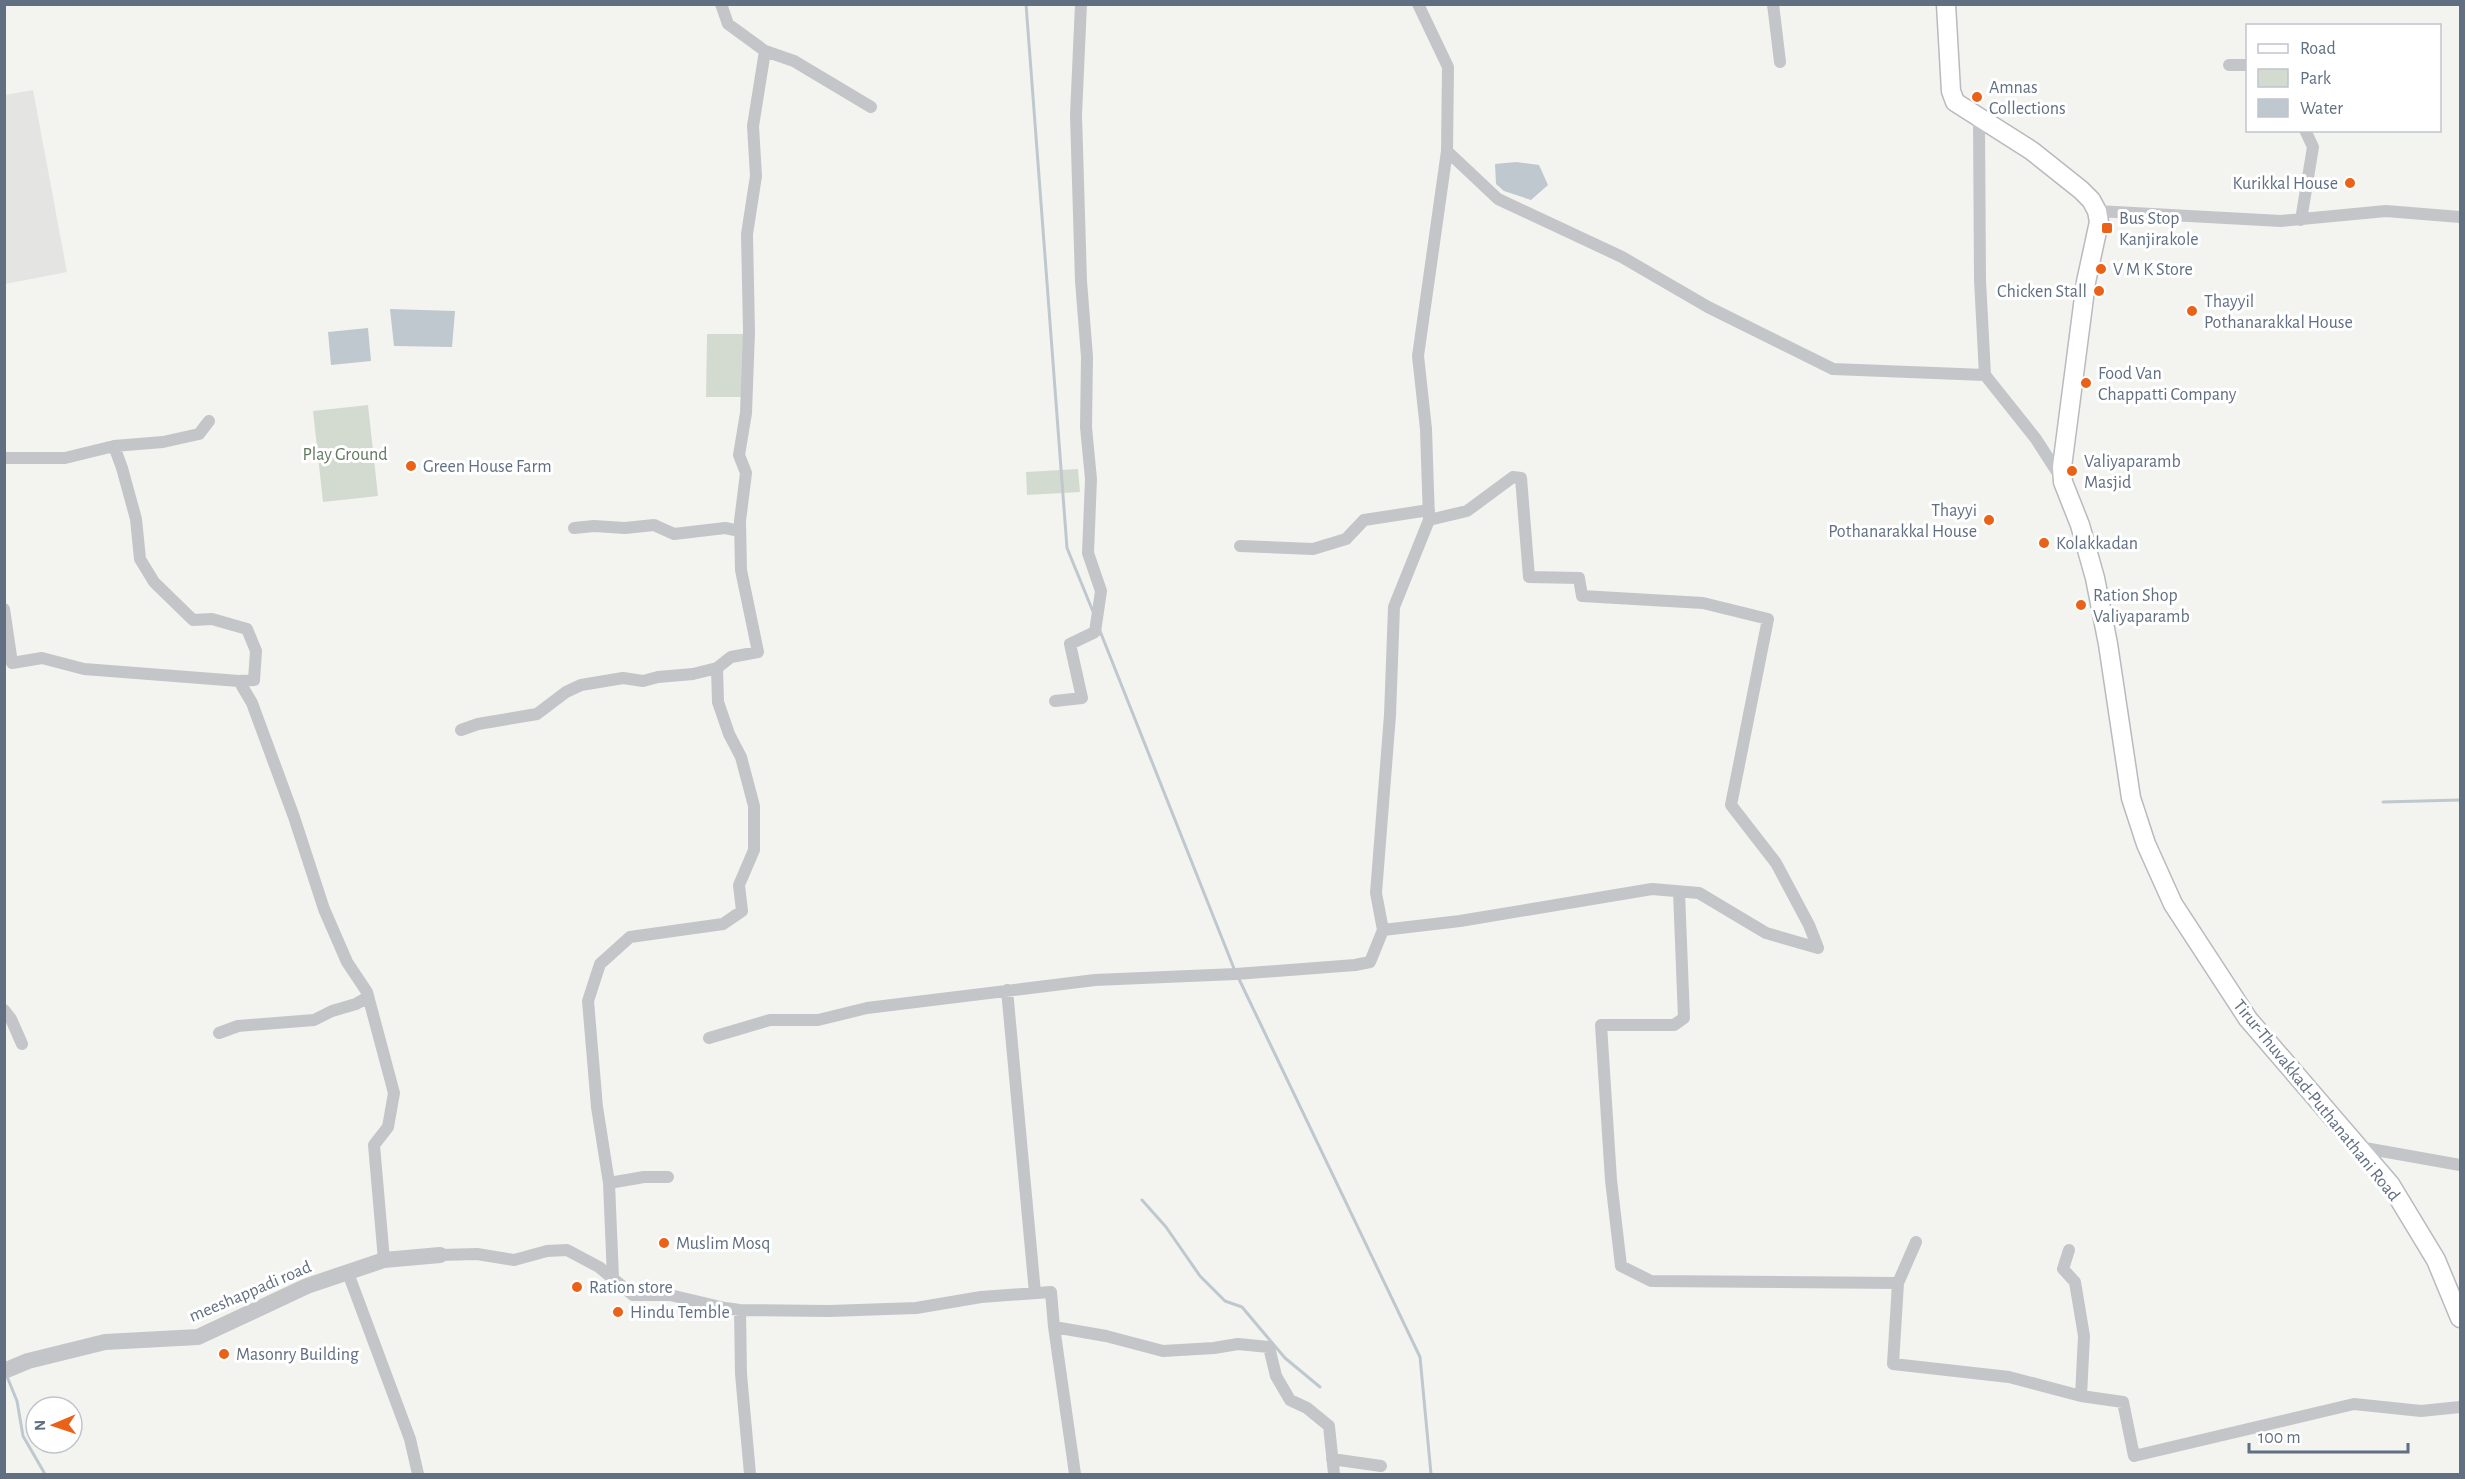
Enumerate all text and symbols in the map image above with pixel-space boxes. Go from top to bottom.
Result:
legend [2246,24,2441,132]
text: Road [2300,40,2336,58]
text: Park [2300,70,2332,88]
place label: Amnas Collections [1989,79,2066,118]
marker: Amnas Collections [1970,90,1984,104]
text: Water [2300,100,2343,118]
place label: Kurikkal House [2233,175,2338,193]
marker: Kurikkal House [2343,176,2357,190]
place label: Bus Stop Kanjirakole [2119,210,2199,249]
marker: Bus Stop Kanjirakole [2100,221,2114,235]
place label: V M K Store [2113,261,2193,279]
marker: V M K Store [2094,262,2108,276]
place label: Chicken Stall [1997,283,2087,301]
marker: Chicken Stall [2092,284,2106,298]
place label: Thayyil Pothanarakkal House [2204,293,2353,332]
marker: Thayyil Pothanarakkal House [2185,304,2199,318]
place label: Food Van Chappatti Company [2098,365,2237,404]
marker: Food Van Chappatti Company [2079,376,2093,390]
park label: Play Ground [302,446,388,464]
place label: Valiyaparamb Masjid [2084,453,2181,492]
place label: Green House Farm [423,458,552,476]
marker: Green House Farm [404,459,418,473]
marker: Valiyaparamb Masjid [2065,464,2079,478]
place label: Thayyi Pothanarakkal House [1828,502,1977,541]
marker: Thayyi Pothanarakkal House [1982,513,1996,527]
place label: Kolakkadan [2056,535,2138,553]
marker: Kolakkadan [2037,536,2051,550]
place label: Ration Shop Valiyaparamb [2093,587,2190,626]
marker: Ration Shop Valiyaparamb [2074,598,2088,612]
street label: Tirur-Thuvakkad-Puthanathani Road [2229,996,2403,1205]
place label: Muslim Mosq [676,1235,770,1253]
marker: Muslim Mosq [657,1236,671,1250]
street label: meeshappadi road [187,1258,314,1326]
place label: Ration store [589,1279,673,1297]
marker: Ration store [570,1280,584,1294]
place label: Hindu Temble [630,1304,730,1322]
marker: Hindu Temble [611,1305,625,1319]
place label: Masonry Building [236,1346,359,1364]
marker: Masonry Building [217,1347,231,1361]
north arrow [24,1395,84,1455]
scale bar [2249,1416,2408,1454]
text: N [32,1420,48,1431]
text: 100 m [2258,1429,2301,1447]

